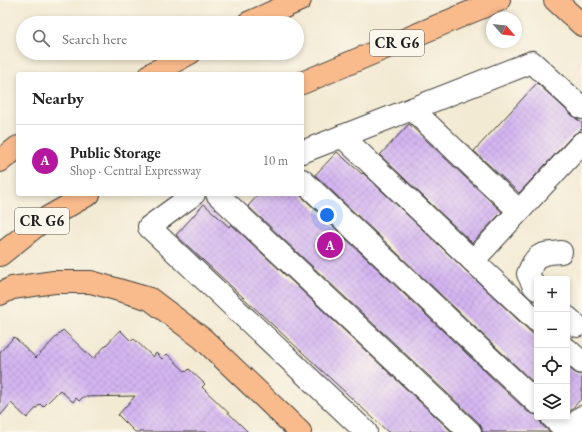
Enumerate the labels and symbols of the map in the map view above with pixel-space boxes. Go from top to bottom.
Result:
north arrow [486,12,522,48]
road number: CR G6 [370,30,424,56]
your location [317,205,337,225]
road number: CR G6 [15,208,69,234]
pin: A [317,230,343,260]

